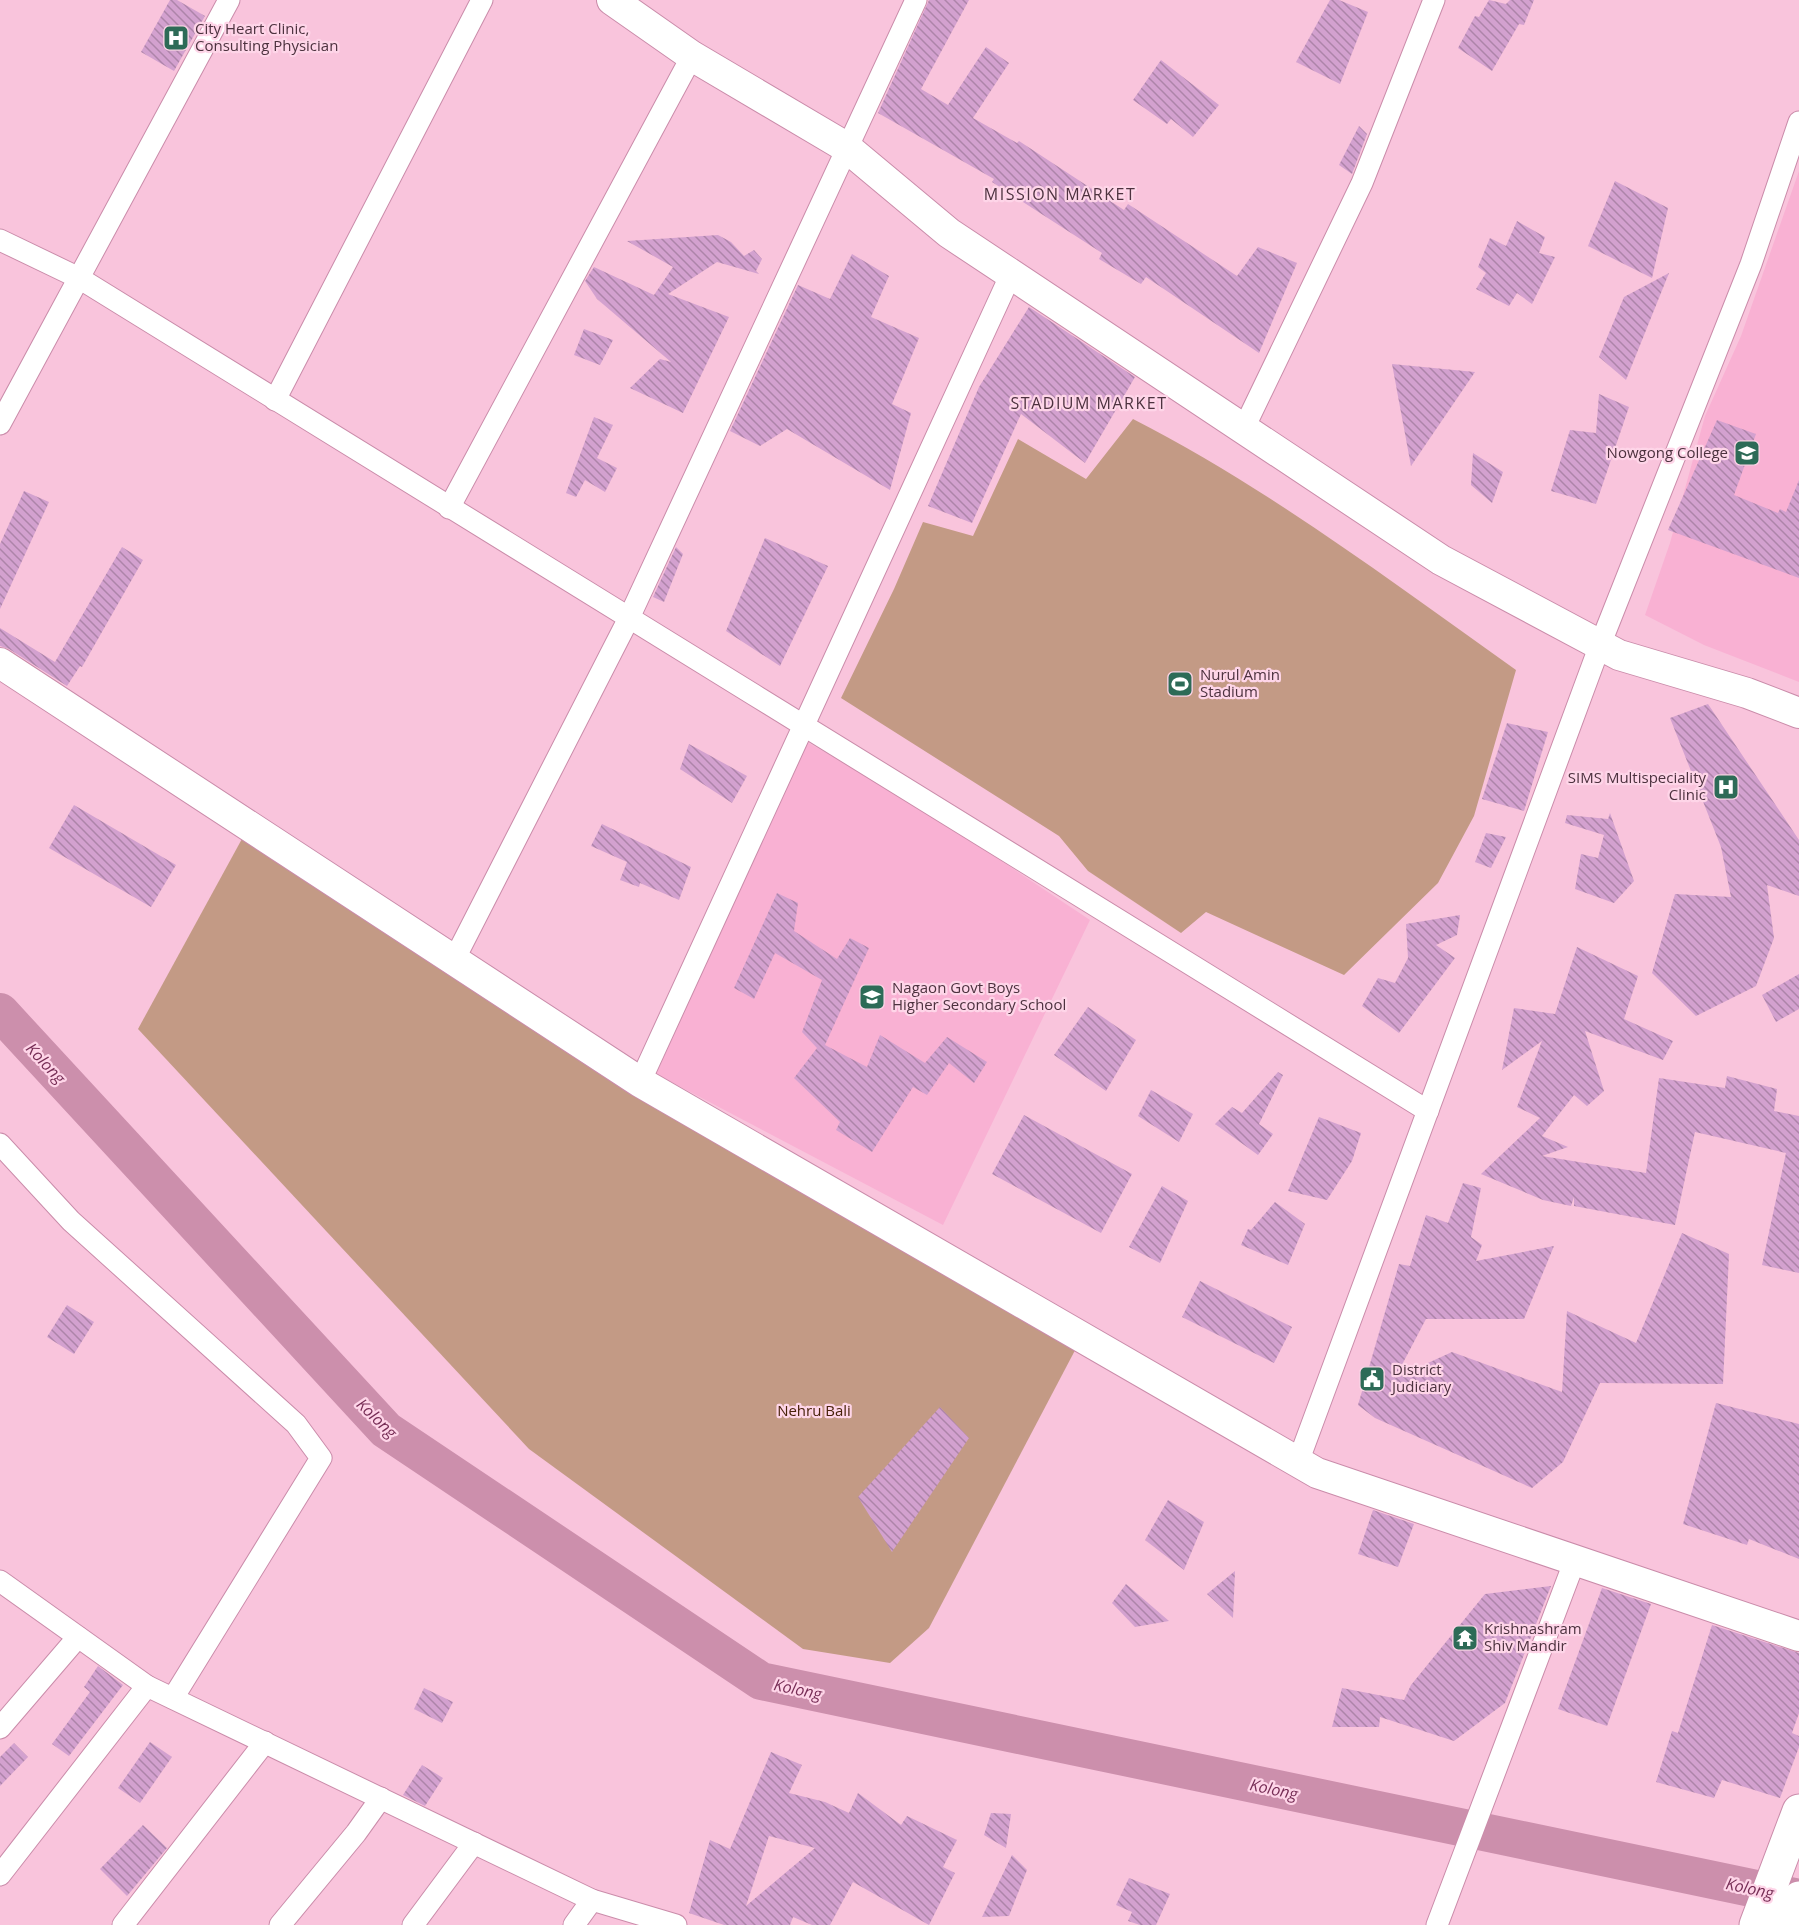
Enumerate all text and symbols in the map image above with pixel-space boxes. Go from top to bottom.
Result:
place label: City Heart Clinic, Consulting Physician [195,18,338,55]
hospital icon: City Heart Clinic, Consulting Physician [161,23,191,53]
district label: MISSION MARKET [984,183,1136,205]
district label: STADIUM MARKET [1011,392,1167,414]
school or university icon: Nowgong College [1732,438,1762,468]
place label: Nowgong College [1607,442,1728,462]
place label: Nurul Amin Stadium [1200,664,1280,701]
sports icon: Nurul Amin Stadium [1165,669,1195,699]
place label: SIMS Multispeciality Clinic [1568,767,1706,804]
hospital icon: SIMS Multispeciality Clinic [1711,772,1741,802]
place label: Nagaon Govt Boys Higher Secondary School [892,977,1066,1014]
school or university icon: Nagaon Govt Boys Higher Secondary School [857,982,887,1012]
water label: Kolong [21,1038,71,1089]
place label: District Judiciary [1390,1359,1452,1396]
public building icon: District Judiciary [1357,1364,1387,1394]
water label: Kolong [352,1393,403,1443]
park label: Nehru Bali [777,1400,851,1420]
place label: Krishnashram Shiv Mandir [1484,1618,1582,1655]
temple icon: Krishnashram Shiv Mandir [1450,1623,1480,1653]
water label: Kolong [772,1673,825,1705]
water label: Kolong [1248,1773,1301,1805]
water label: Kolong [1724,1872,1777,1904]

